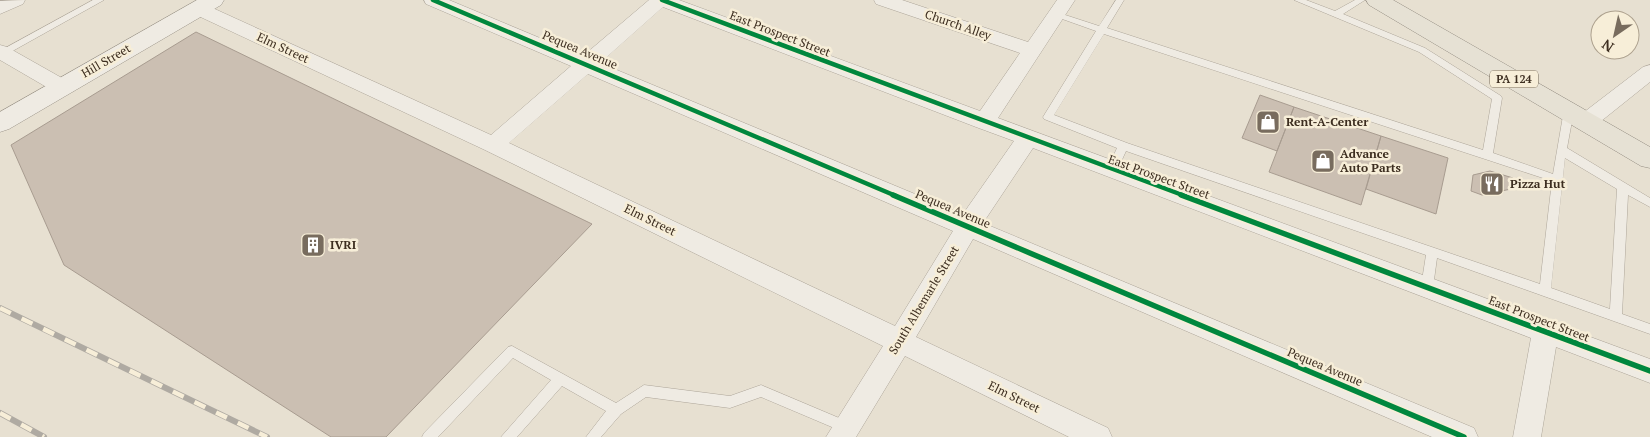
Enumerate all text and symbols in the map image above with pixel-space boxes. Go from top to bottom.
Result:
street label: Church Alley [923,6,994,43]
street label: East Prospect Street [728,7,833,60]
north arrow [1590,10,1640,60]
street label: Pequea Avenue [540,27,620,72]
street label: Elm Street [255,29,312,66]
text: N [1597,35,1617,57]
street label: Hill Street [78,40,134,81]
road number: PA 124 [1490,70,1538,88]
shop icon: Rent-A-Center [1255,109,1281,135]
place label: Rent-A-Center [1286,114,1369,129]
place label: Advance Auto Parts [1340,146,1402,175]
shop icon: Advance Auto Parts [1310,148,1336,174]
street label: East Prospect Street [1106,151,1213,202]
restaurant icon: Pizza Hut [1479,171,1505,197]
place label: Pizza Hut [1510,176,1565,191]
street label: Pequea Avenue [913,186,993,231]
street label: Elm Street [622,201,679,239]
building icon: IVRI [300,232,326,258]
place label: IVRI [330,237,357,252]
street label: South Albemarle Street [885,242,962,357]
street label: East Prospect Street [1487,292,1592,345]
street label: Pequea Avenue [1285,344,1365,389]
street label: Elm Street [986,378,1043,416]

